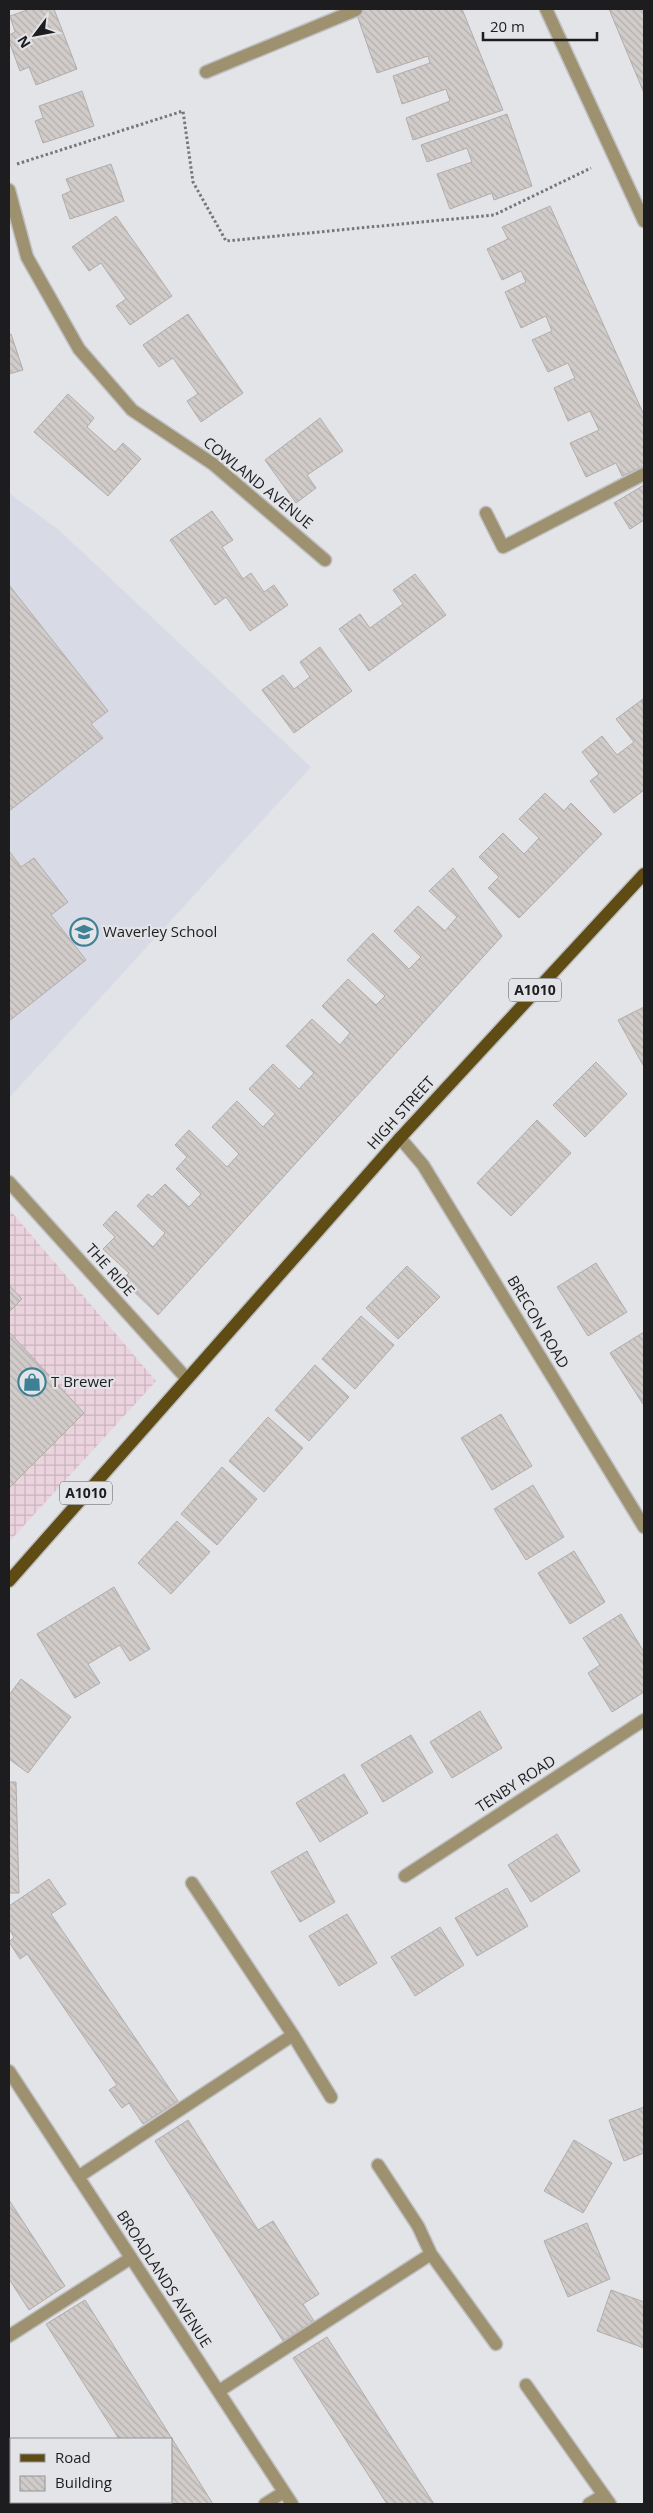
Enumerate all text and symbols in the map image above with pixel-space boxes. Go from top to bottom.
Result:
north arrow [10,10,60,60]
scale bar [483,10,597,42]
text: 20 m [490,16,525,36]
text: N [12,32,35,52]
street label: COWLAND AVENUE [200,432,318,533]
school or university icon: Waverley School [69,917,99,947]
place label: Waverley School [103,921,217,941]
road number: A1010 [509,978,561,1002]
street label: HIGH STREET [362,1071,439,1153]
street label: THE RIDE [82,1239,140,1300]
street label: BRECON ROAD [503,1271,574,1372]
shop icon: T Brewer [17,1367,47,1397]
place label: T Brewer [51,1371,114,1391]
road number: A1010 [60,1482,112,1505]
street label: TENBY ROAD [472,1750,559,1816]
street label: BROADLANDS AVENUE [113,2206,217,2351]
legend [10,2438,172,2503]
text: Road [55,2447,91,2467]
text: Building [55,2472,112,2492]

